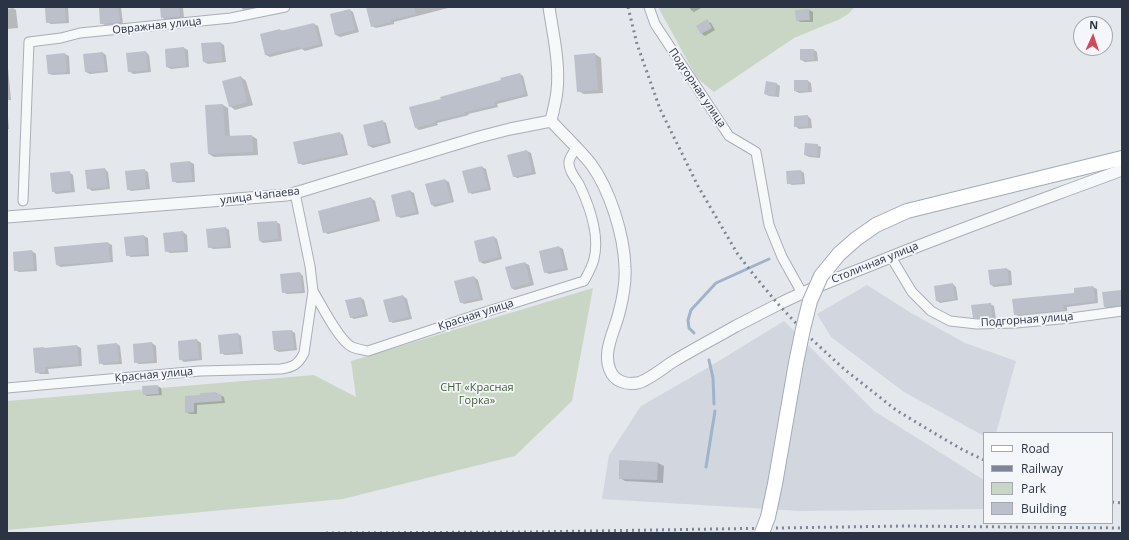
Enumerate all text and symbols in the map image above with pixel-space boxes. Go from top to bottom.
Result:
street label: Овражная улица [112,15,202,37]
north arrow [1073,16,1113,56]
text: N [1089,17,1098,32]
street label: Подгорная улица [666,46,728,130]
street label: улица Чапаева [220,185,300,207]
street label: Столичная улица [830,240,920,286]
street label: Красная улица [437,297,515,333]
street label: Подгорная улица [980,310,1074,330]
street label: Красная улица [114,365,194,385]
park label: СНТ «Красная Горка» [440,381,514,407]
legend [983,432,1113,524]
text: Road [1021,440,1050,457]
text: Railway [1021,460,1063,477]
text: Park [1021,480,1046,497]
text: Building [1021,500,1066,517]

